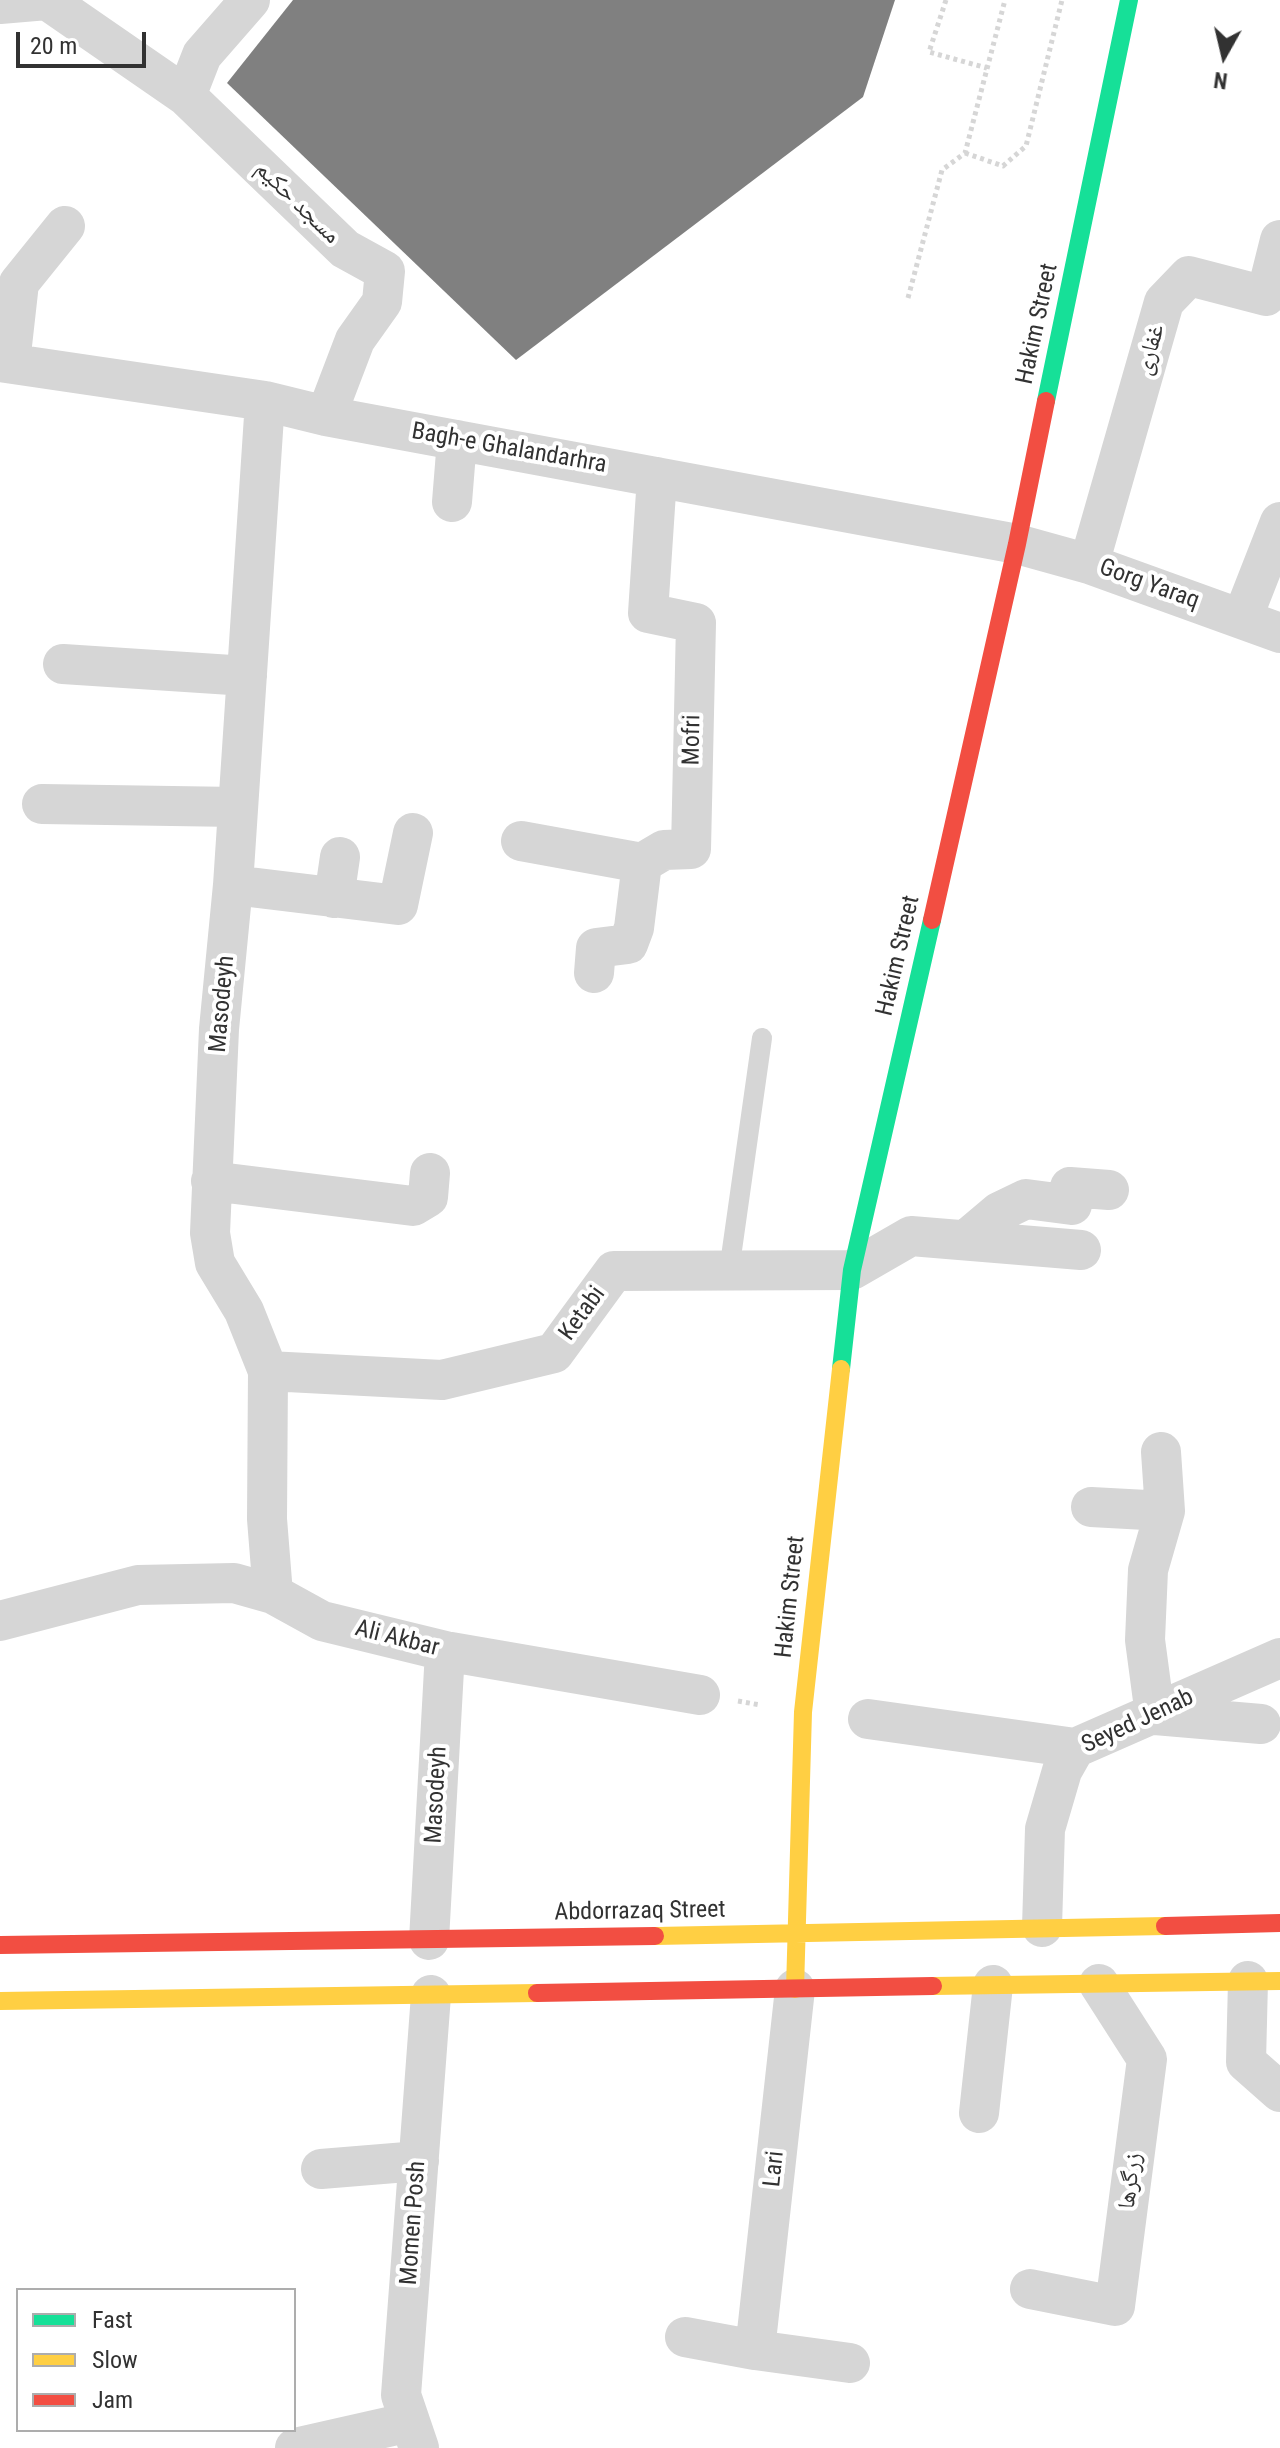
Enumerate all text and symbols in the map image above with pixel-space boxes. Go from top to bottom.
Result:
scale bar [20,16,150,66]
north arrow [1184,16,1264,96]
text: 20 m [30,32,77,60]
text: N [1212,67,1229,94]
street label: مسجد حکیم [248,155,346,251]
street label: Hakim Street [1011,261,1065,387]
street label: غفاری [1130,321,1172,379]
street label: Bagh-e Ghalandarhra [409,418,609,480]
street label: Gorg Yaraq [1095,554,1203,616]
street label: Mofri [678,714,708,766]
street label: Hakim Street [871,893,927,1019]
street label: Masodeyh [204,954,242,1054]
street label: Ketabi [554,1281,612,1347]
street label: Hakim Street [770,1535,812,1659]
street label: Ali Akbar [352,1615,442,1663]
street label: Seyed Jenab [1078,1684,1198,1760]
street label: Masodeyh [420,1746,454,1844]
street label: Abdorrazaq Street [554,1896,726,1928]
street label: Lari [759,2150,791,2188]
street label: زرگرها [1113,2151,1149,2211]
street label: Momen Posh [395,2160,433,2286]
legend [16,2288,296,2432]
text: Fast [92,2306,133,2334]
text: Slow [92,2346,138,2374]
text: Jam [92,2386,133,2414]

